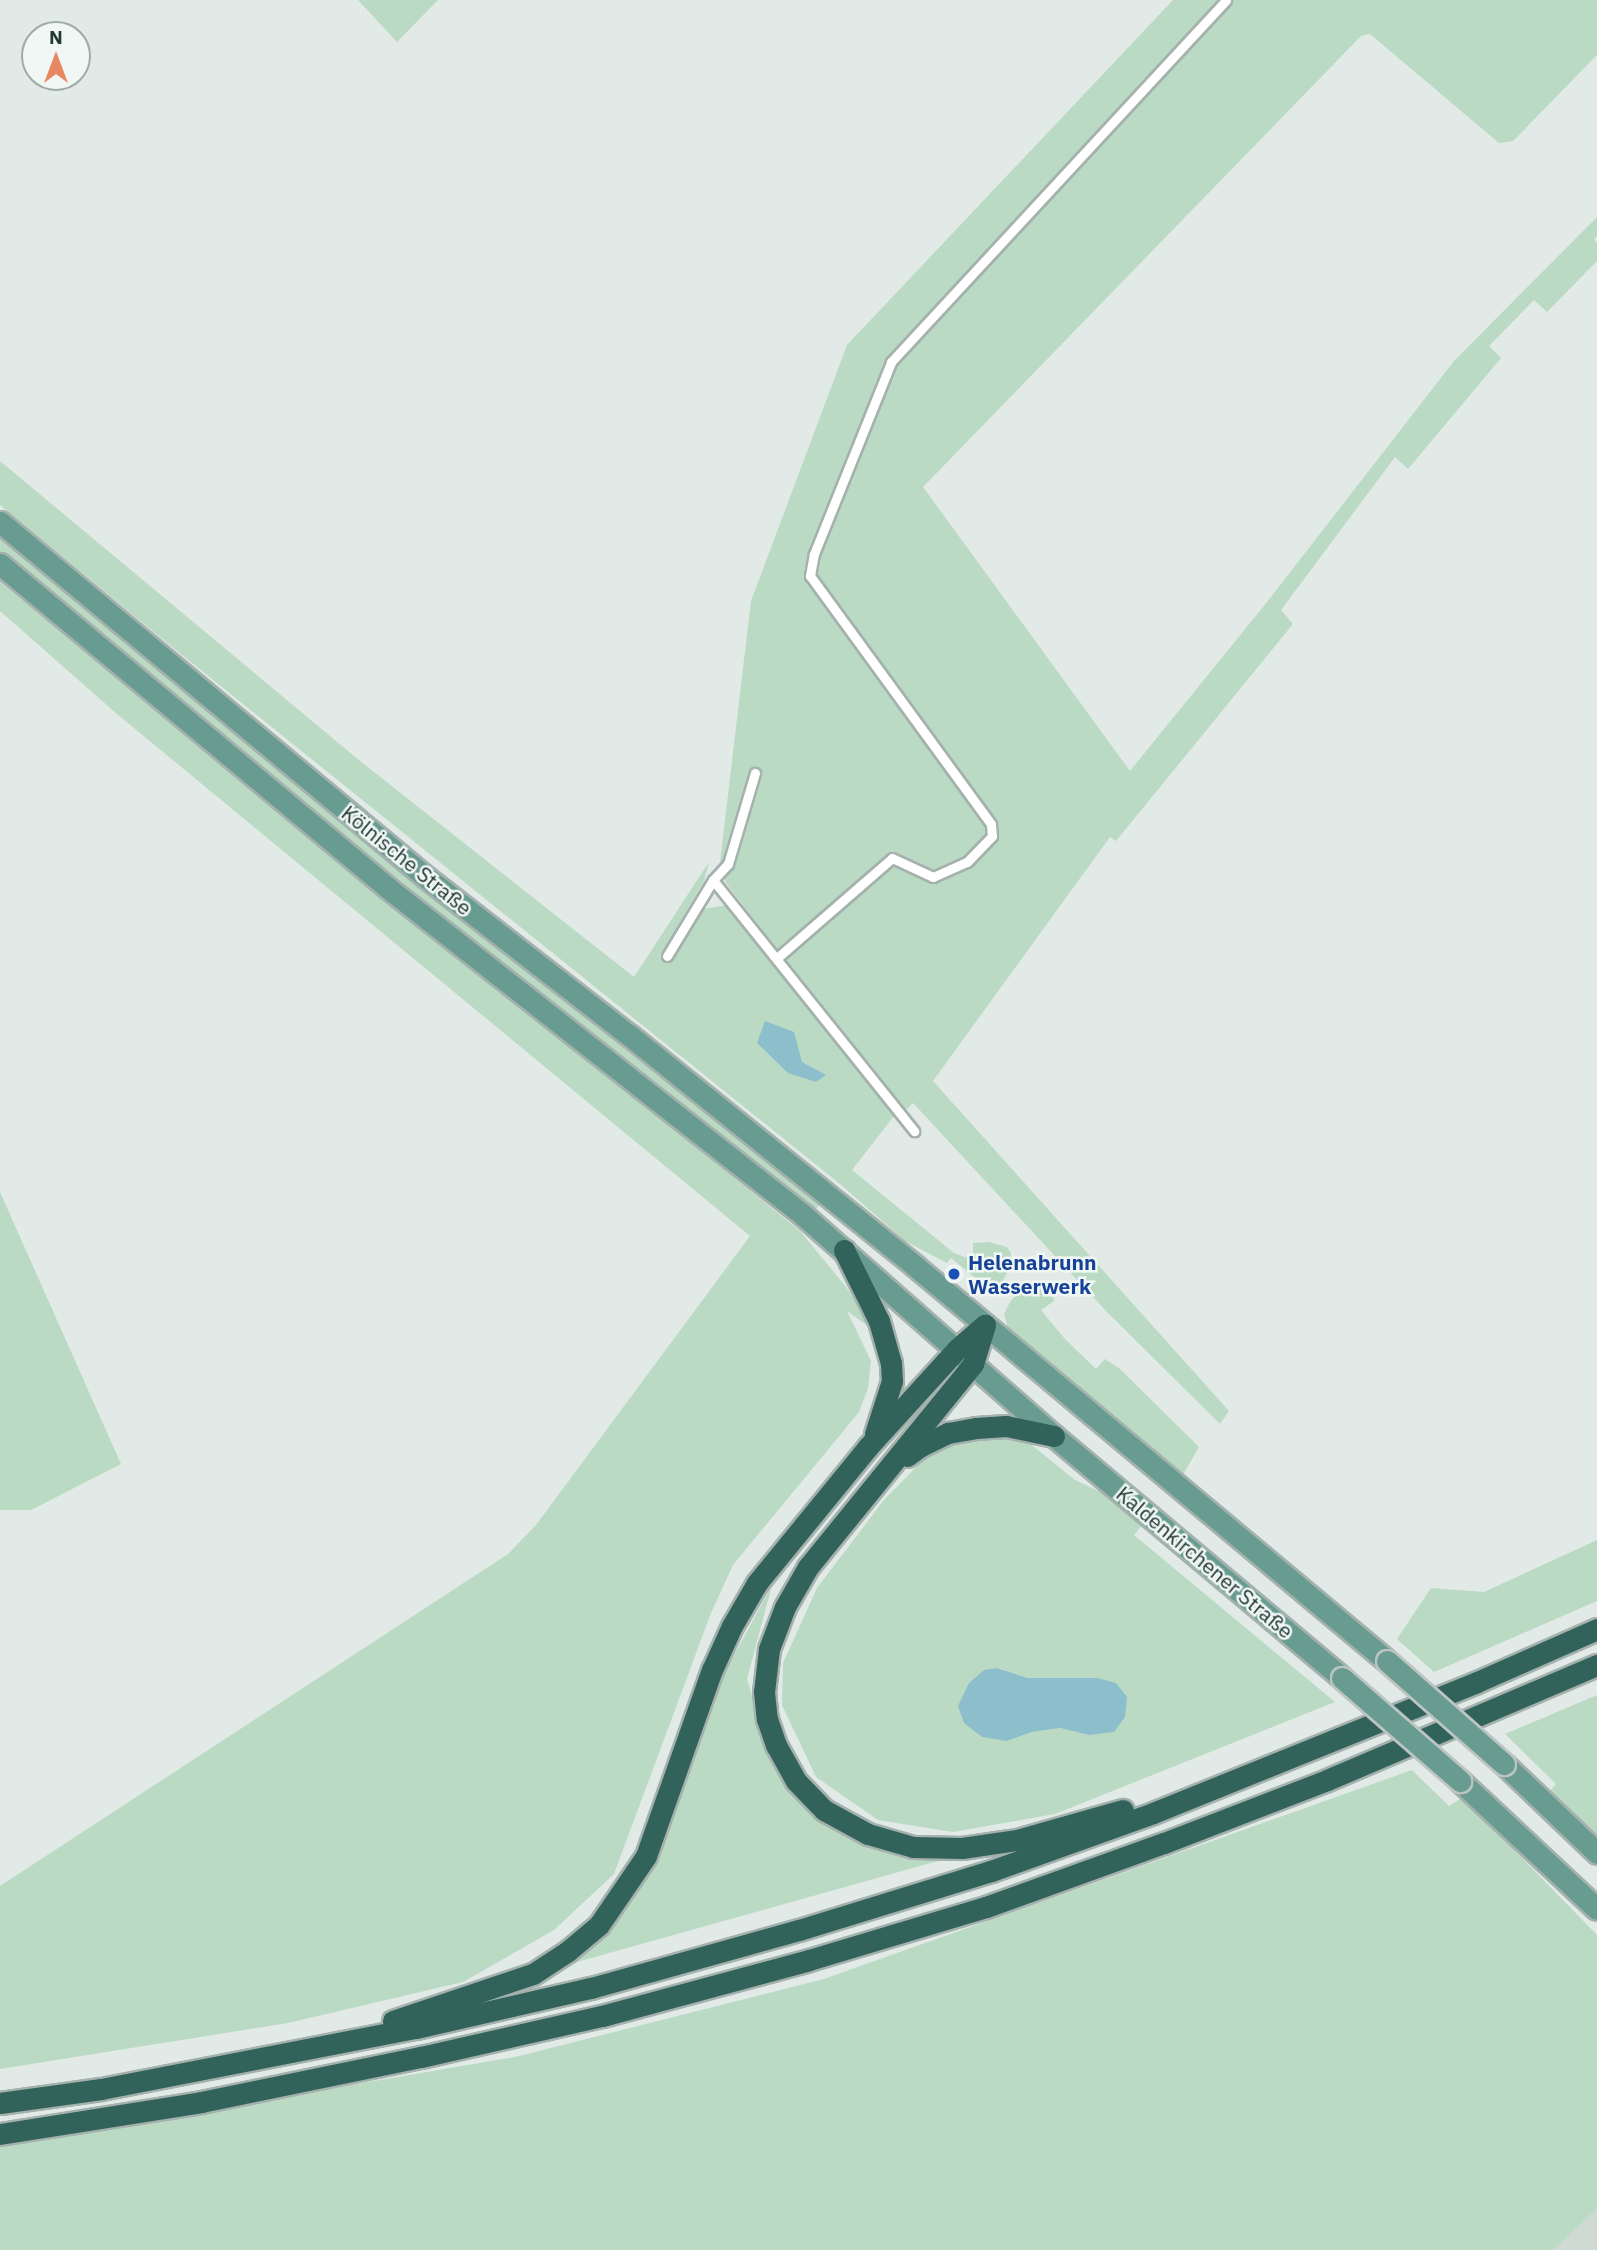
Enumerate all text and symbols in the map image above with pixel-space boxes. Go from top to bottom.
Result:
north arrow [21,21,91,91]
text: N [49,25,63,49]
street label: Kölnische Straße [337,800,477,920]
place label: Helenabrunn Wasserwerk [968,1249,1096,1299]
marker: Helenabrunn Wasserwerk [946,1266,962,1282]
street label: Kaldenkirchener Straße [1111,1481,1299,1643]

